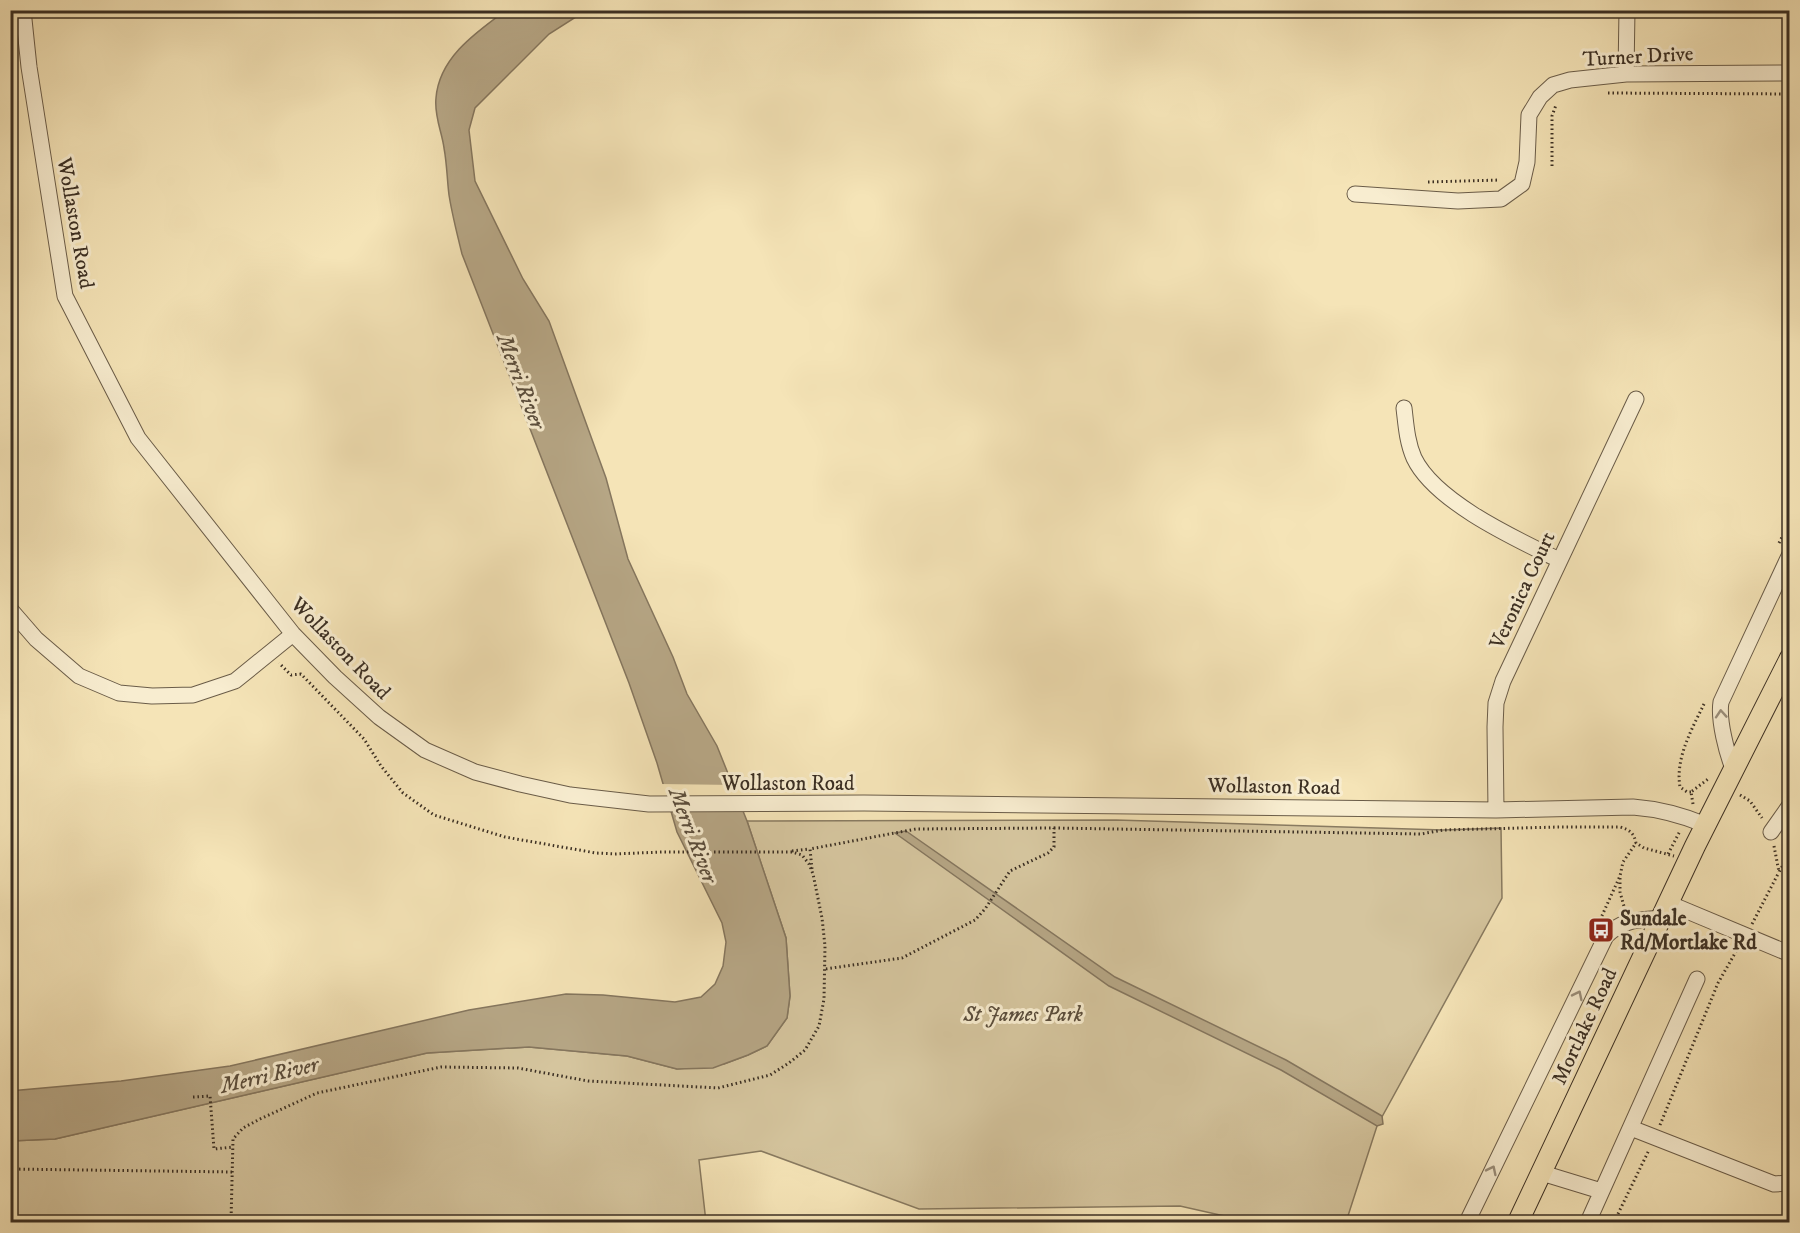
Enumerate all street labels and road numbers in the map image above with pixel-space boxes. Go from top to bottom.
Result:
street label: Turner Drive [1582,41,1694,73]
street label: Wollaston Road [51,155,99,291]
street label: Veronica Court [1484,527,1562,654]
street label: Wollaston Road [284,591,396,706]
street label: Wollaston Road [721,771,855,797]
street label: Wollaston Road [1206,773,1341,801]
street label: Mortlake Road [1547,963,1623,1089]

